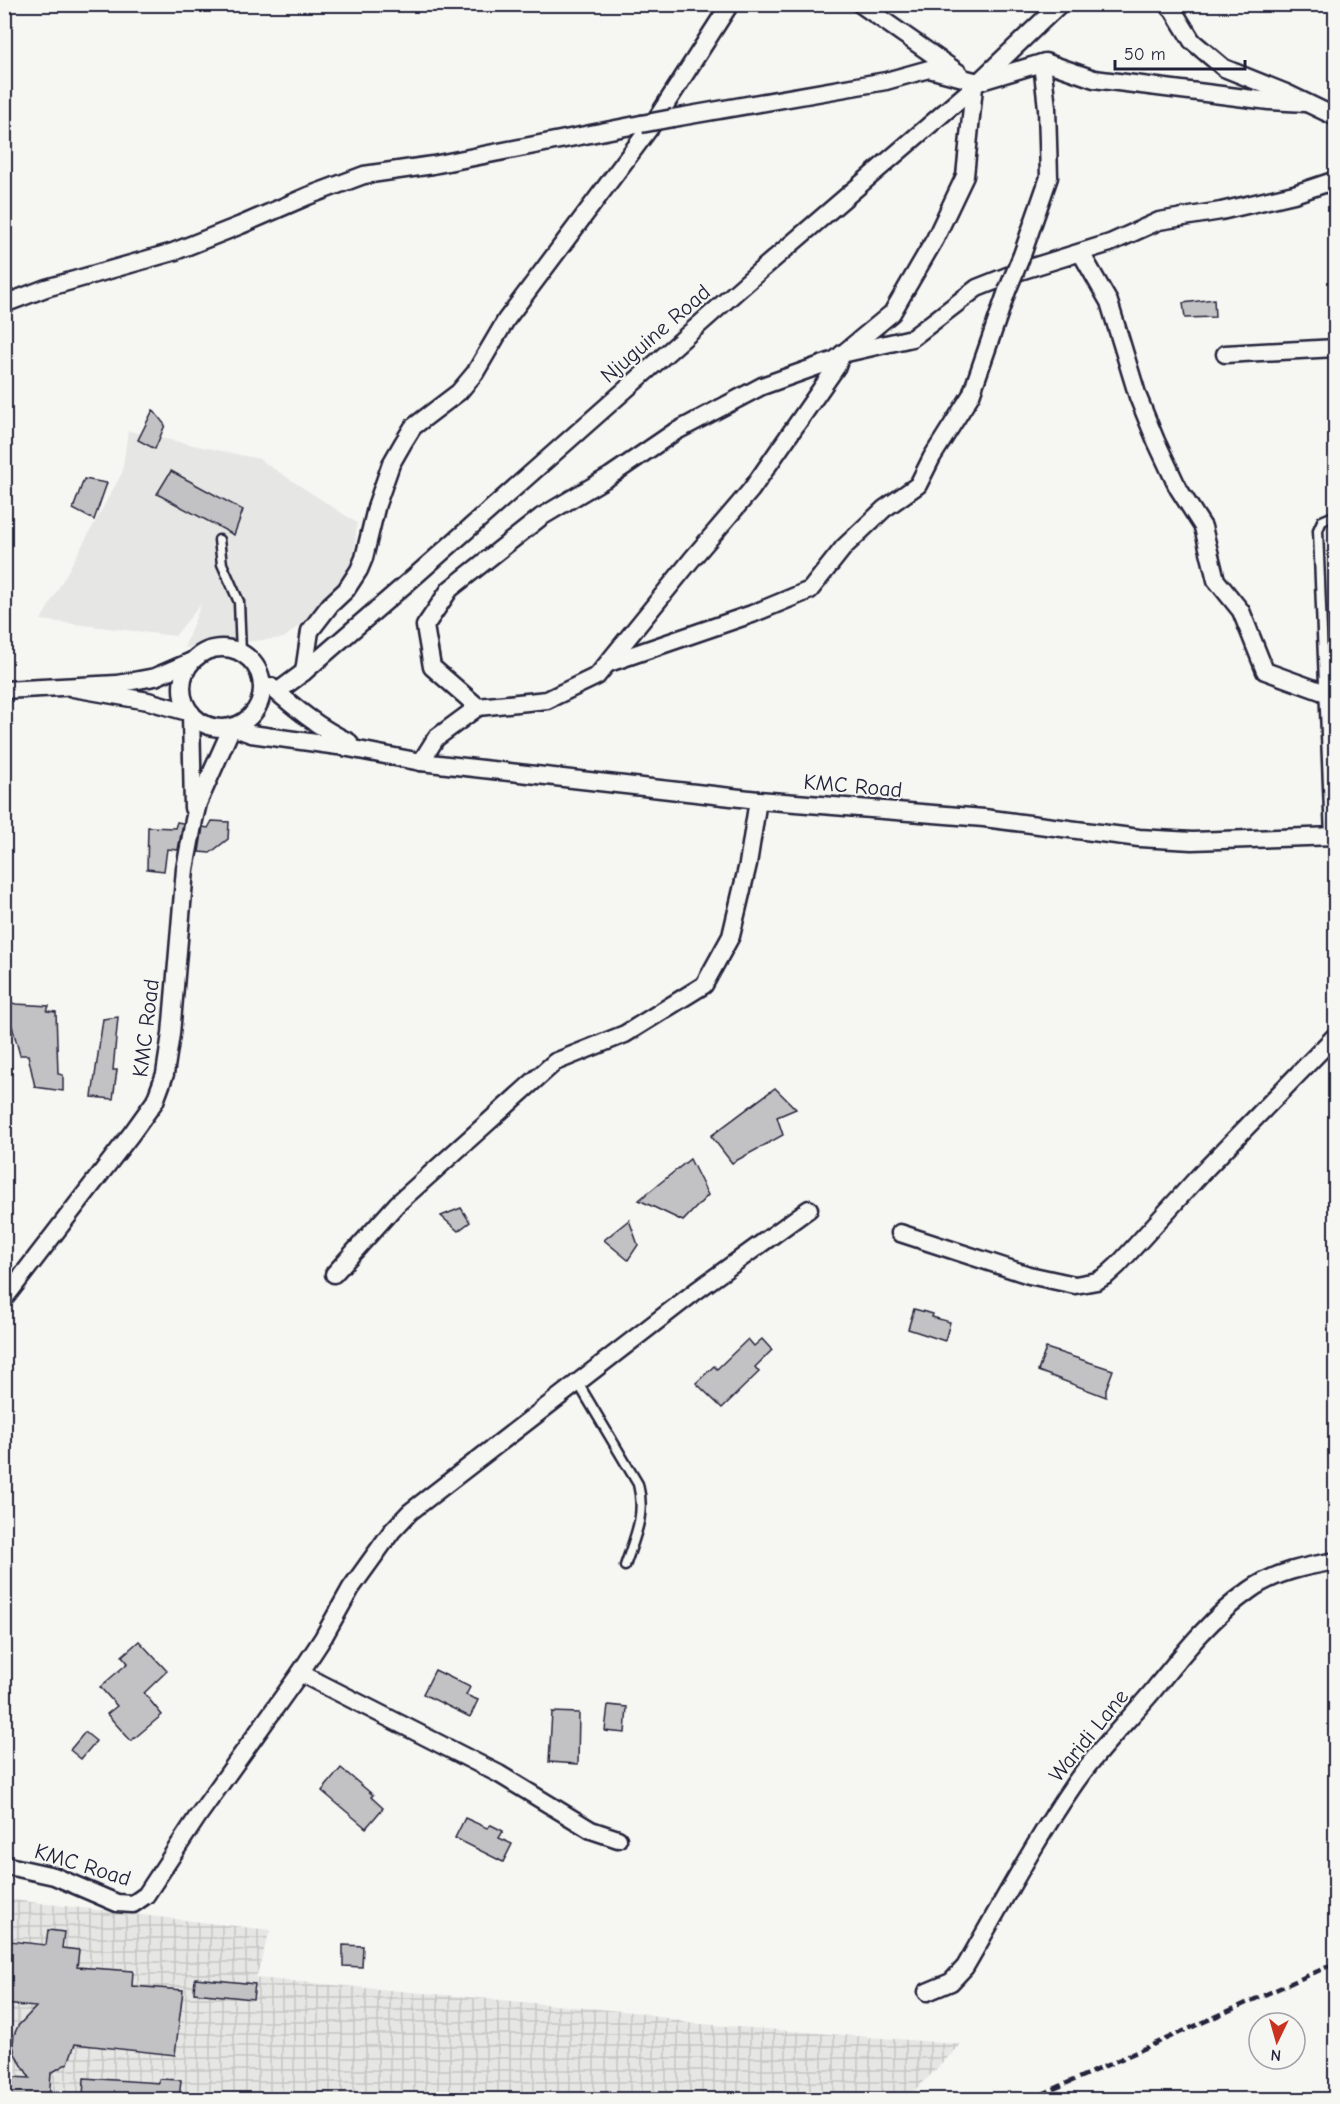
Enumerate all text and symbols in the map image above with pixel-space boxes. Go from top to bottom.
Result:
scale bar [1115,33,1246,71]
text: 50 m [1124,44,1166,65]
street label: Njuguine Road [595,279,716,388]
street label: KMC Road [802,769,903,803]
street label: KMC Road [127,977,165,1079]
street label: Waridi Lane [1043,1684,1134,1787]
street label: KMC Road [32,1838,134,1892]
north arrow [1247,2011,1307,2071]
text: N [1270,2046,1282,2064]

